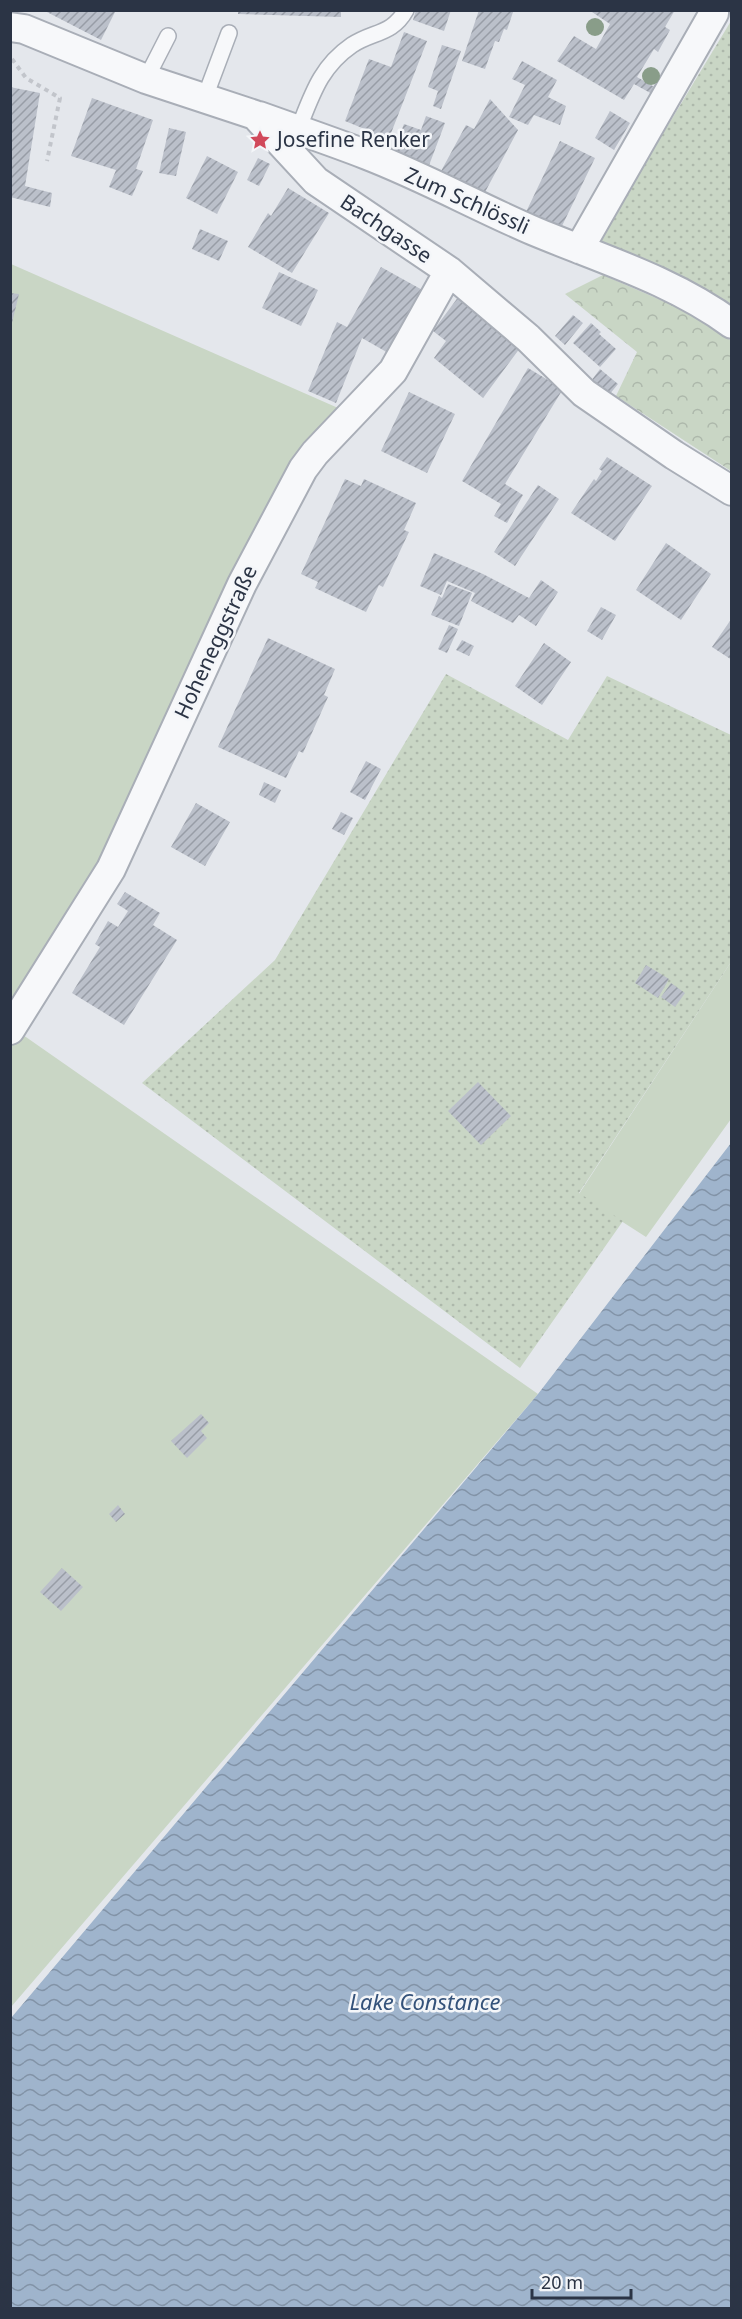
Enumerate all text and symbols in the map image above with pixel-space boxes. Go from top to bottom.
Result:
place label: Josefine Renker [275,125,430,153]
place icon: Josefine Renker [248,128,272,152]
street label: Zum Schlössli [401,160,534,240]
street label: Bachgasse [335,187,438,269]
street label: Hoheneggstraße [167,560,263,723]
water label: Lake Constance [349,1986,501,2016]
scale bar [532,2262,631,2300]
text: 20 m [541,2270,583,2294]

